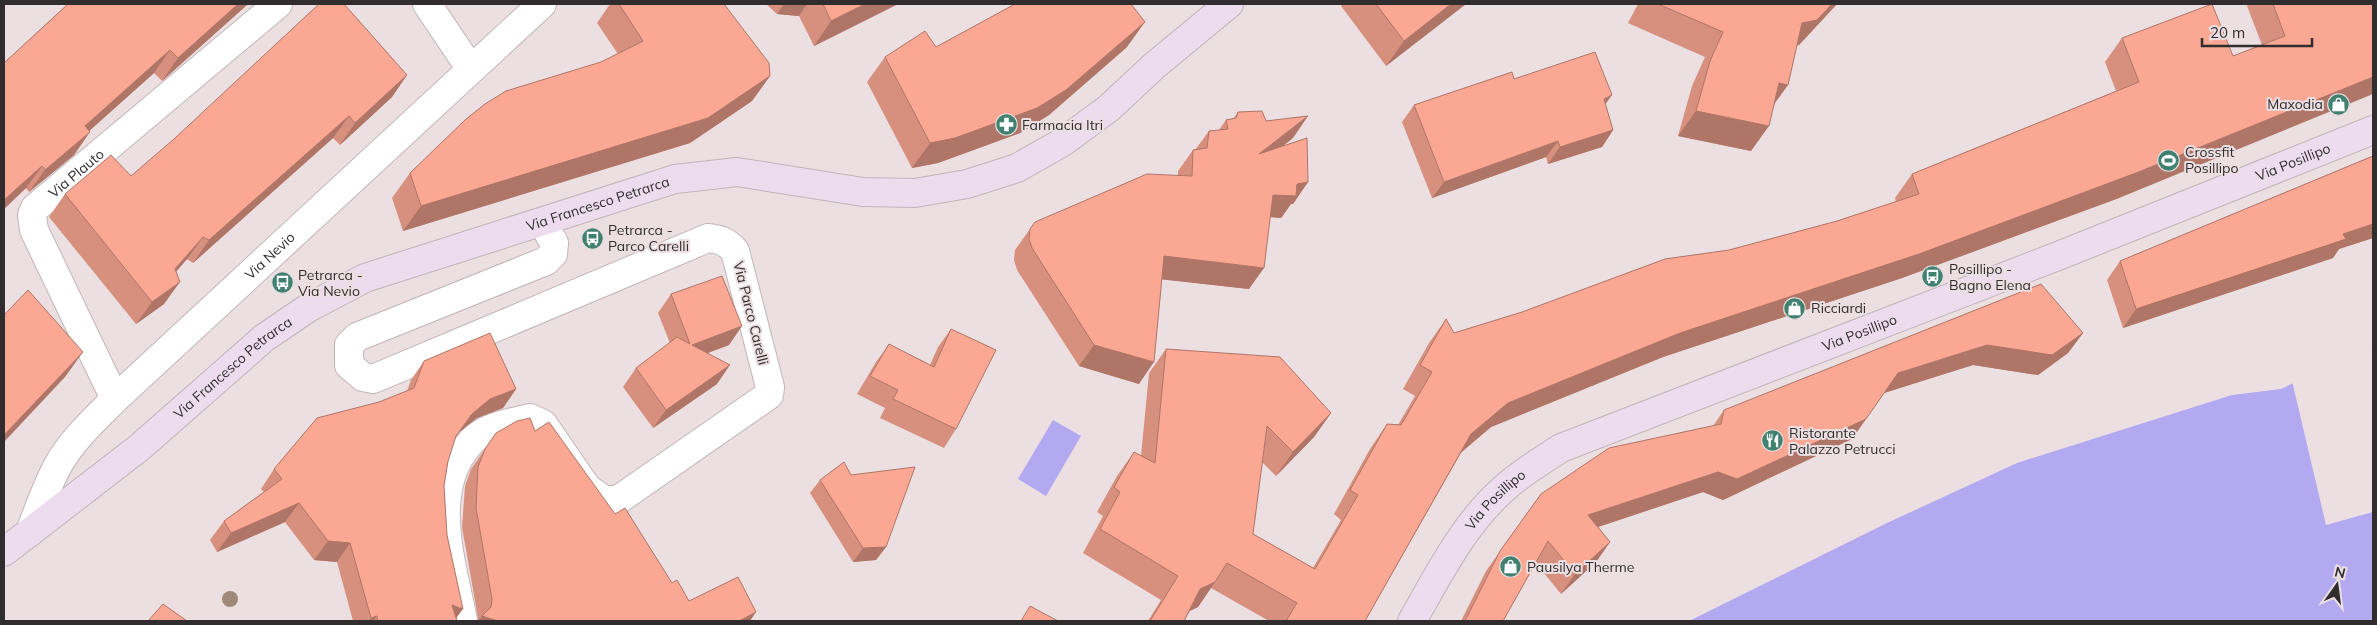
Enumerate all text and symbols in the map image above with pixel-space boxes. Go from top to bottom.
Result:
scale bar [2202,15,2312,47]
text: 20 m [2210,23,2245,42]
shop icon: Maxodia [2327,92,2351,116]
place label: Maxodia [2267,95,2323,113]
pharmacy icon: Farmacia Itri [994,113,1018,137]
place label: Farmacia Itri [1022,116,1103,134]
street label: Via Posillipo [2253,139,2333,185]
place label: Crossfit Posillipo [2185,143,2238,177]
street label: Via Plauto [45,145,108,202]
sports icon: Crossfit Posillipo [2157,148,2181,172]
street label: Via Francesco Petrarca [524,172,672,235]
place label: Petrarca - Parco Carelli [608,221,689,255]
bus stop icon: Petrarca - Parco Carelli [580,226,604,250]
street label: Via Nevio [241,228,299,283]
street label: Via Parco Carelli [729,259,773,367]
place label: Posillipo - Bagno Elena [1949,260,2031,294]
bus stop icon: Posillipo - Bagno Elena [1921,265,1945,289]
place label: Petrarca - Via Nevio [298,266,363,300]
bus stop icon: Petrarca - Via Nevio [270,271,294,295]
shop icon: Ricciardi [1783,296,1807,320]
place label: Ricciardi [1811,299,1866,317]
street label: Via Posillipo [1819,310,1899,355]
street label: Via Francesco Petrarca [170,313,295,422]
place label: Ristorante Palazzo Petrucci [1789,424,1895,458]
restaurant icon: Ristorante Palazzo Petrucci [1761,429,1785,453]
street label: Via Posillipo [1461,465,1529,534]
shop icon: Pausilya Therme [1499,555,1523,579]
place label: Pausilya Therme [1527,558,1634,576]
north arrow [2312,560,2362,610]
text: N [2333,562,2347,582]

